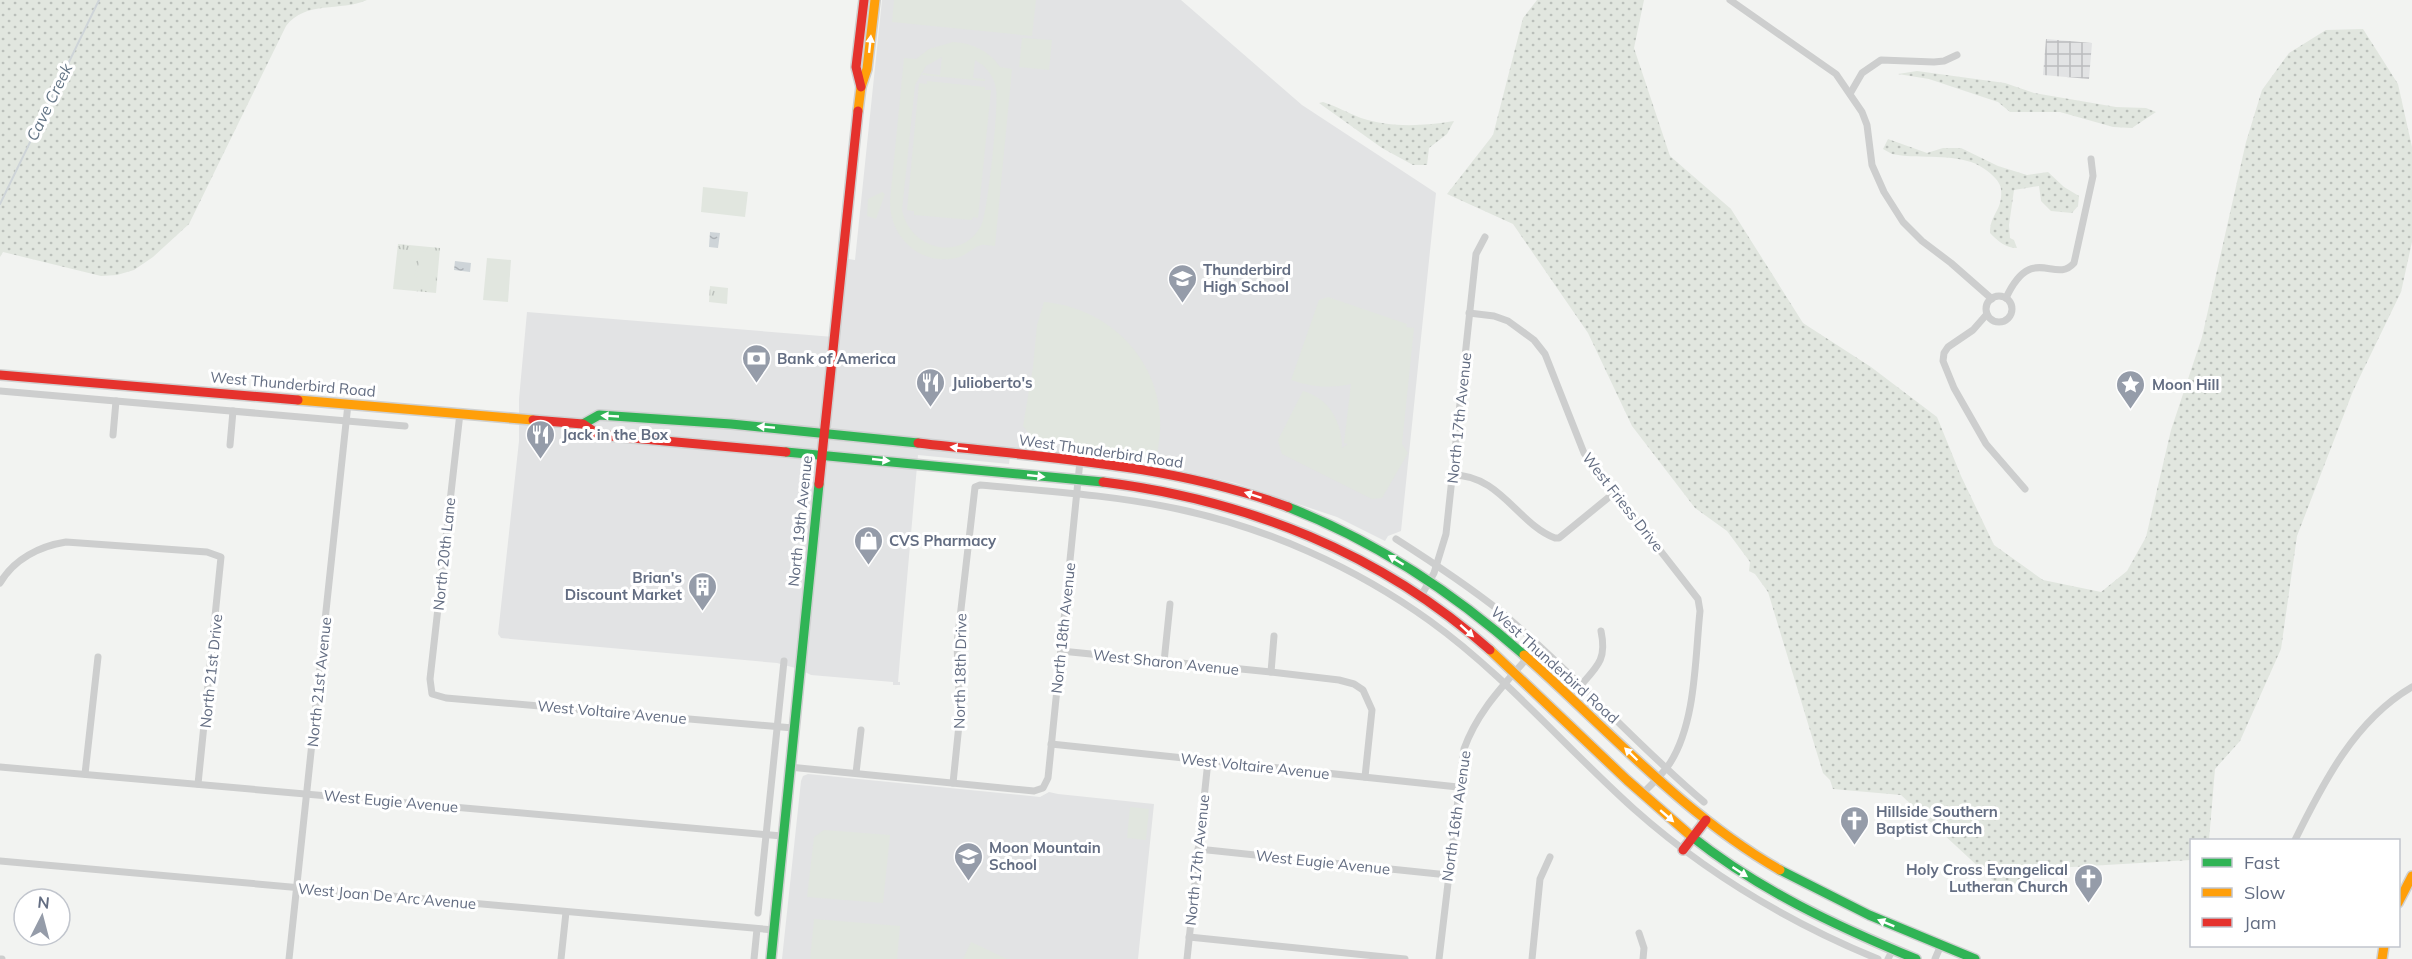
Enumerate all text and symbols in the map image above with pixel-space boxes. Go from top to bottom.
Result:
one-way arrow [865,35,875,54]
water label: Cave Creek [22,59,77,144]
place label: Thunderbird High School [1203,260,1291,296]
school or university icon: Thunderbird High School [1166,262,1198,304]
bank icon: Bank of America [740,342,772,384]
place label: Bank of America [777,349,896,368]
street label: North 17th Avenue [1443,351,1475,485]
restaurant icon: Julioberto's [915,366,947,408]
street label: West Thunderbird Road [209,367,377,401]
place icon: Moon Hill [2115,368,2147,410]
place label: Julioberto's [952,373,1033,392]
place label: Moon Hill [2152,375,2219,394]
one-way arrow [601,411,620,420]
restaurant icon: Jack in the Box [525,418,557,460]
one-way arrow [757,423,776,432]
place label: Jack in the Box [562,425,669,444]
street label: West Thunderbird Road [1017,430,1185,472]
one-way arrow [949,443,968,453]
street label: West Friess Drive [1578,448,1668,556]
street label: North 19th Avenue [784,454,816,588]
one-way arrow [871,455,890,464]
one-way arrow [1026,471,1045,481]
one-way arrow [1244,490,1262,499]
street label: North 20th Lane [429,496,459,612]
shop icon: CVS Pharmacy [852,524,884,566]
place label: CVS Pharmacy [889,531,997,550]
one-way arrow [1388,555,1404,566]
street label: North 18th Avenue [1047,561,1079,695]
place label: Brian's Discount Market [565,568,682,604]
building icon: Brian's Discount Market [687,570,719,612]
street label: West Thunderbird Road [1487,602,1623,728]
street label: North 21st Drive [196,613,226,729]
street label: North 18th Drive [949,613,971,729]
street label: North 21st Avenue [303,616,335,748]
one-way arrow [1459,624,1474,637]
street label: West Sharon Avenue [1092,645,1240,679]
street label: West Voltaire Avenue [537,696,687,728]
one-way arrow [1624,747,1638,761]
street label: West Voltaire Avenue [1180,749,1330,783]
street label: North 16th Avenue [1437,749,1475,883]
street label: West Eugie Avenue [323,786,459,816]
street label: North 17th Avenue [1181,793,1213,927]
place label: Hillside Southern Baptist Church [1876,802,1998,838]
church icon: Hillside Southern Baptist Church [1839,804,1871,846]
one-way arrow [1659,809,1675,822]
place label: Moon Mountain School [989,838,1101,874]
legend [2190,839,2400,947]
school or university icon: Moon Mountain School [952,840,984,882]
street label: West Eugie Avenue [1255,846,1391,878]
text: Fast [2244,851,2280,874]
place label: Holy Cross Evangelical Lutheran Church [1906,860,2068,896]
church icon: Holy Cross Evangelical Lutheran Church [2073,862,2105,904]
one-way arrow [1732,866,1748,877]
street label: West Joan De Arc Avenue [297,879,477,913]
text: Slow [2244,881,2286,904]
north arrow [12,887,72,947]
text: N [37,892,51,913]
text: Jam [2244,911,2277,934]
one-way arrow [1877,918,1895,928]

